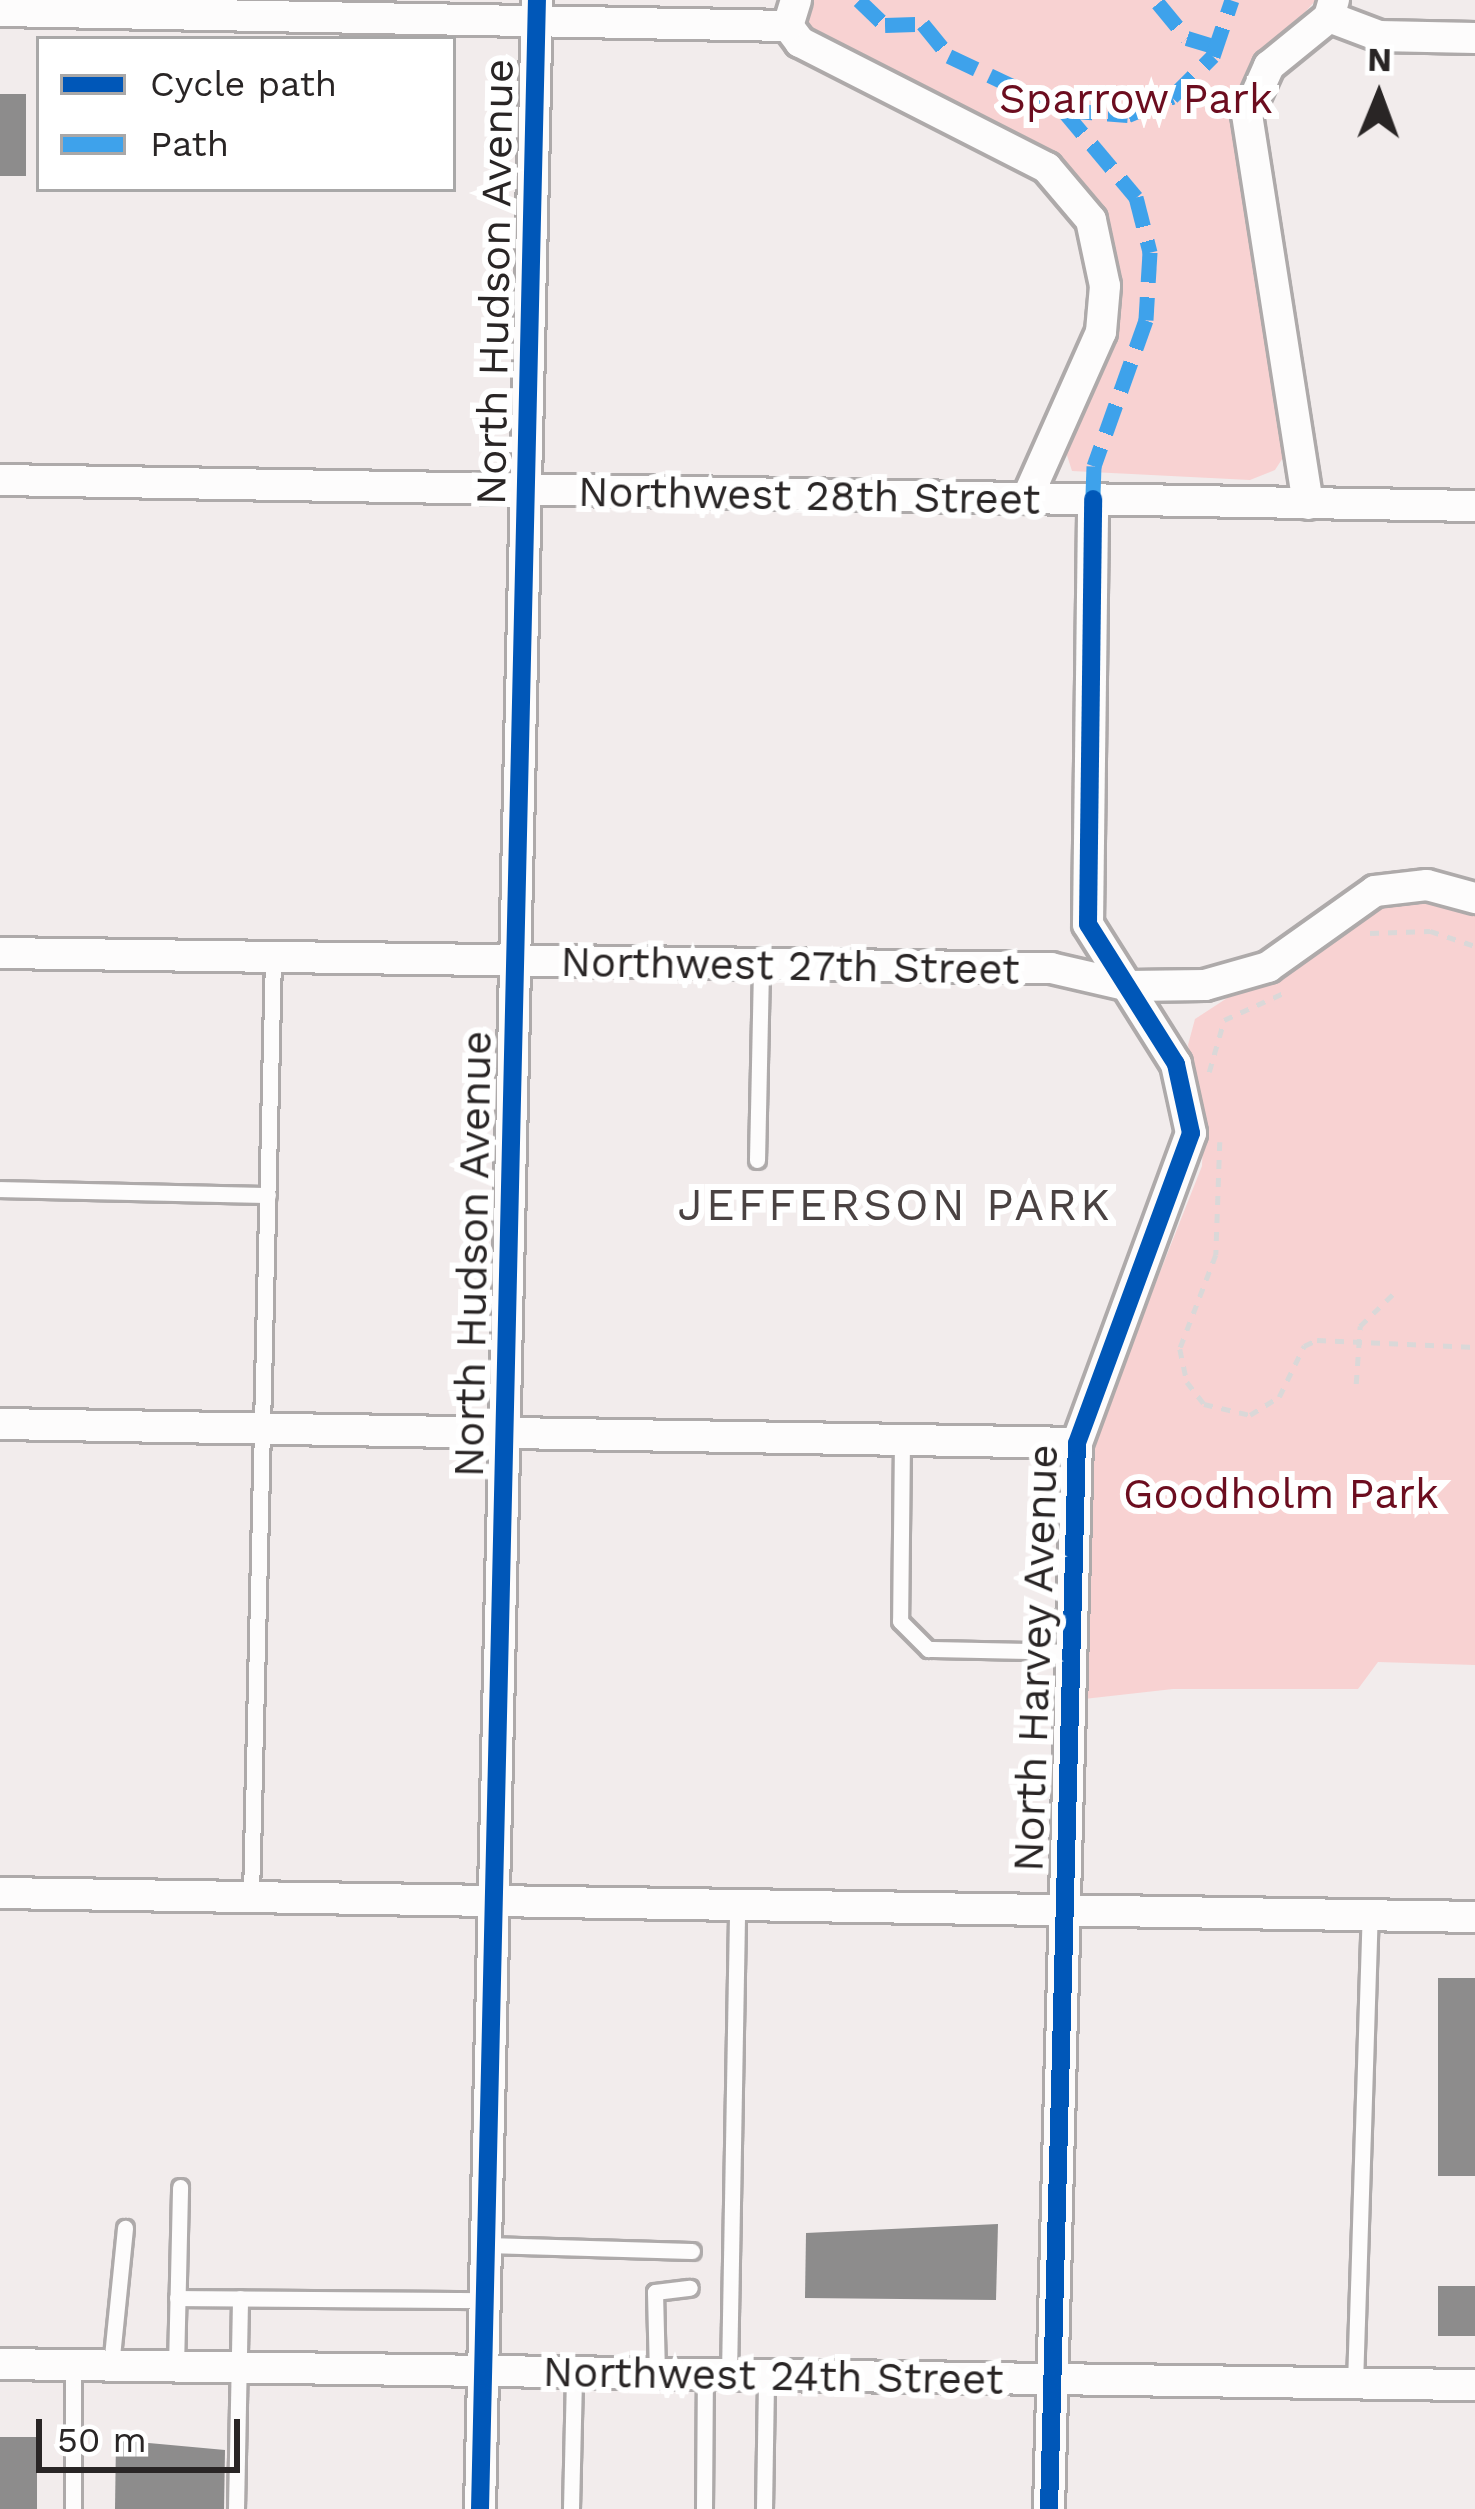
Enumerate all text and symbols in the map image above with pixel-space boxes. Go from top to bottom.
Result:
legend [36,36,456,192]
north arrow [1319,36,1439,156]
text: N [1367,40,1392,79]
street label: North Hudson Avenue [466,57,524,507]
text: Cycle path [150,63,337,105]
park label: Sparrow Park [999,74,1273,124]
text: Path [150,123,229,165]
street label: Northwest 28th Street [577,467,1041,525]
street label: Northwest 27th Street [560,937,1020,995]
street label: North Hudson Avenue [444,1029,502,1479]
district label: JEFFERSON PARK [677,1178,1113,1232]
street label: North Harvey Avenue [1003,1442,1069,1874]
park label: Goodholm Park [1123,1469,1439,1519]
street label: Northwest 24th Street [542,2347,1004,2405]
scale bar [42,2395,246,2469]
text: 50 m [57,2419,147,2461]

